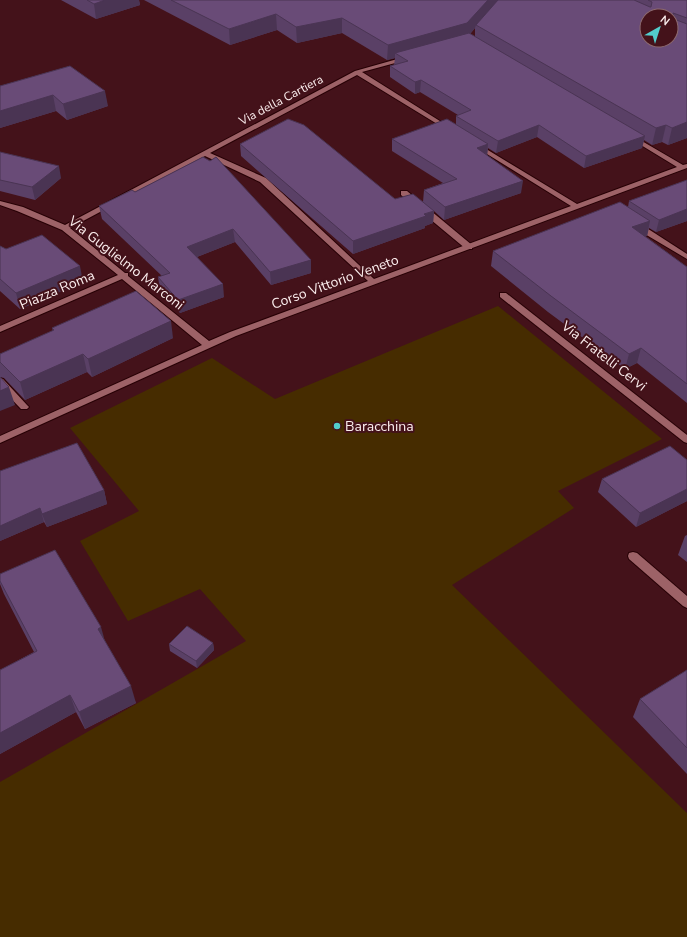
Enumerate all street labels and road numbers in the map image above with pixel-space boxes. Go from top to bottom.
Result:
street label: Via della Cartiera [235,71,326,129]
street label: Via Guglielmo Marconi [63,211,188,314]
street label: Corso Vittorio Veneto [269,250,401,314]
street label: Piazza Roma [17,266,97,314]
street label: Via Fratelli Cervi [557,316,651,395]

